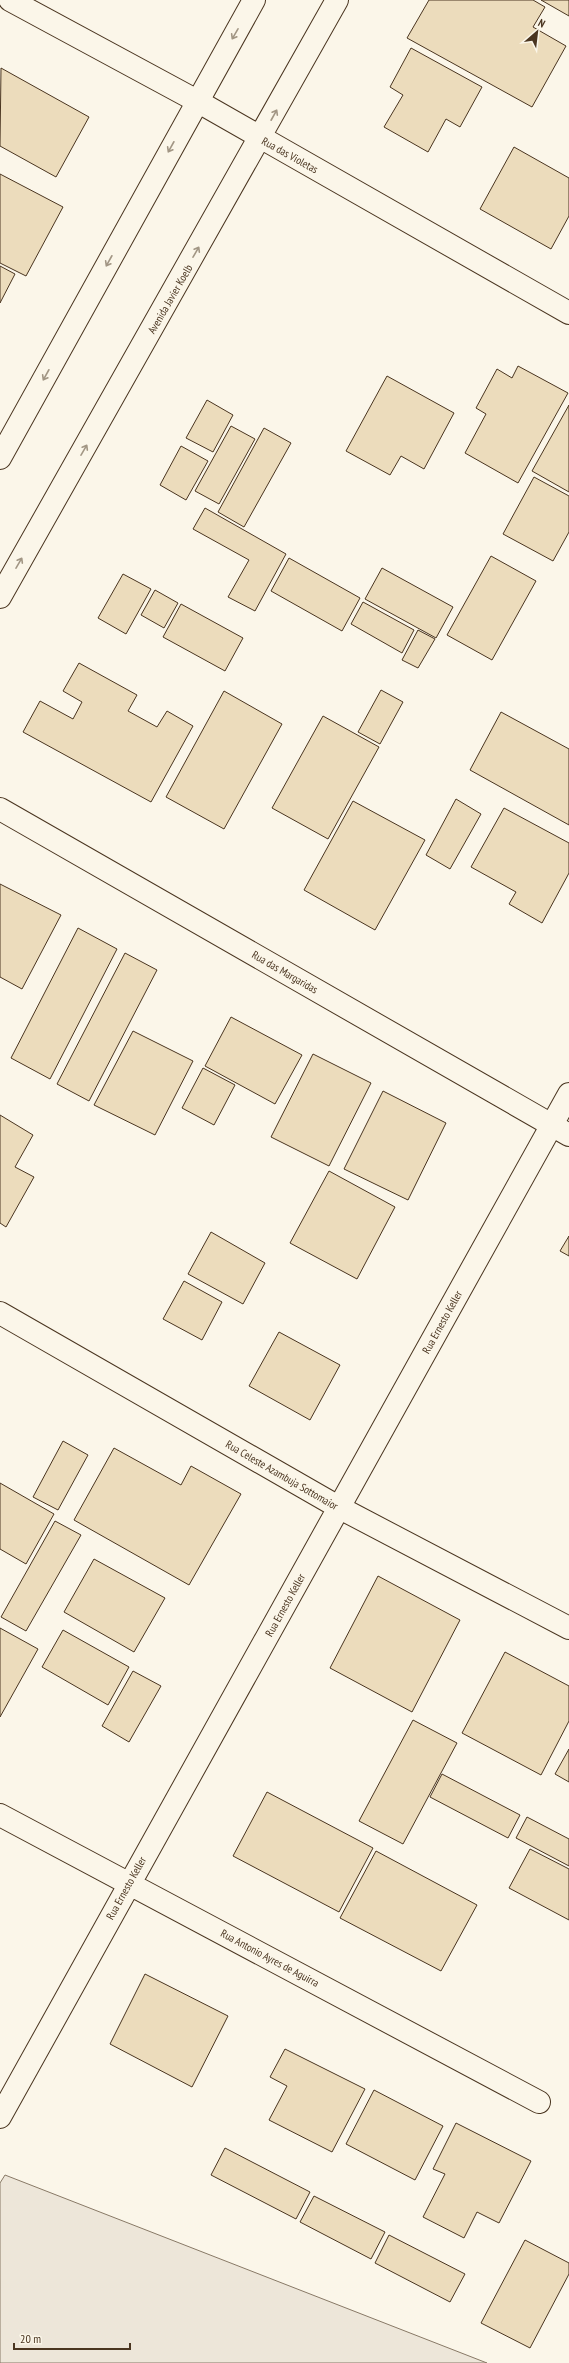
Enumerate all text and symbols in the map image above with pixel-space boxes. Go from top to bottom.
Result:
north arrow [517,12,557,52]
text: N [536,16,548,31]
one-way arrow [230,28,238,40]
one-way arrow [271,109,279,121]
street label: Rua das Violetas [259,134,321,176]
one-way arrow [167,141,175,153]
one-way arrow [193,246,201,258]
one-way arrow [104,255,112,267]
street label: Avenida Javier Koelb [145,262,196,336]
one-way arrow [41,369,49,381]
one-way arrow [80,444,88,456]
one-way arrow [16,557,24,569]
street label: Rua das Margaridas [250,947,321,997]
street label: Rua Ernesto Keller [419,1288,465,1356]
street label: Rua Celeste Azambuja Sottomaior [223,1437,341,1513]
street label: Rua Ernesto Keller [262,1571,308,1639]
street label: Rua Ernesto Keller [103,1854,149,1922]
street label: Rua Antonio Ayres de Aguirra [218,1926,322,1990]
scale bar [14,2325,130,2351]
text: 20 m [20,2331,41,2346]

